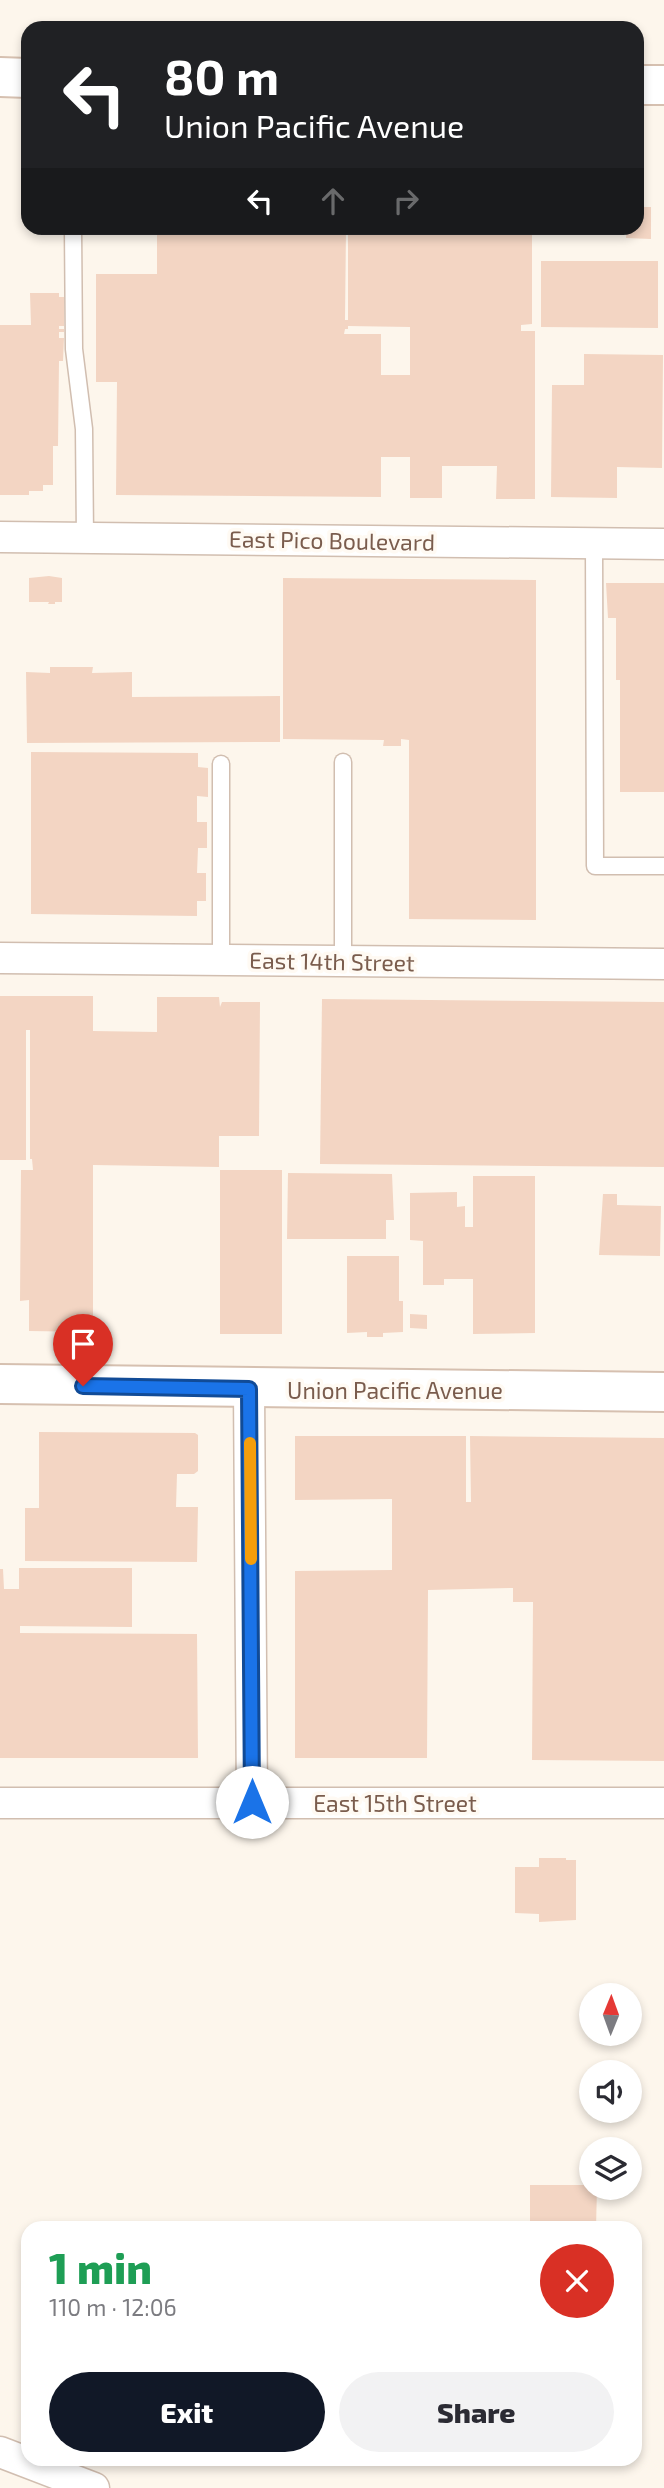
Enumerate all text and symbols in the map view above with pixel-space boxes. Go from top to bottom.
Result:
text: 80 m [164,46,279,105]
icon: left [49,49,140,140]
text: Union Pacific Avenue [164,106,464,144]
icon: left [241,182,279,220]
icon: ahead [314,182,352,220]
icon: right [387,182,425,220]
street label: East Pico Boulevard [229,524,435,556]
street label: East 14th Street [249,946,415,976]
pin [53,1314,113,1386]
icon: arrive [64,1325,102,1363]
street label: Union Pacific Avenue [287,1376,503,1404]
position arrow [215,1765,289,1839]
street label: East 15th Street [313,1789,477,1817]
north arrow [579,1983,642,2046]
map controls [579,1983,642,2200]
button: sound [579,2060,642,2123]
button: layers [579,2137,642,2200]
text: 1 min [49,2242,152,2292]
button: close [540,2244,614,2318]
text: 110 m · 12:06 [49,2293,177,2321]
button: Exit [49,2372,325,2452]
button: Share [339,2372,614,2452]

